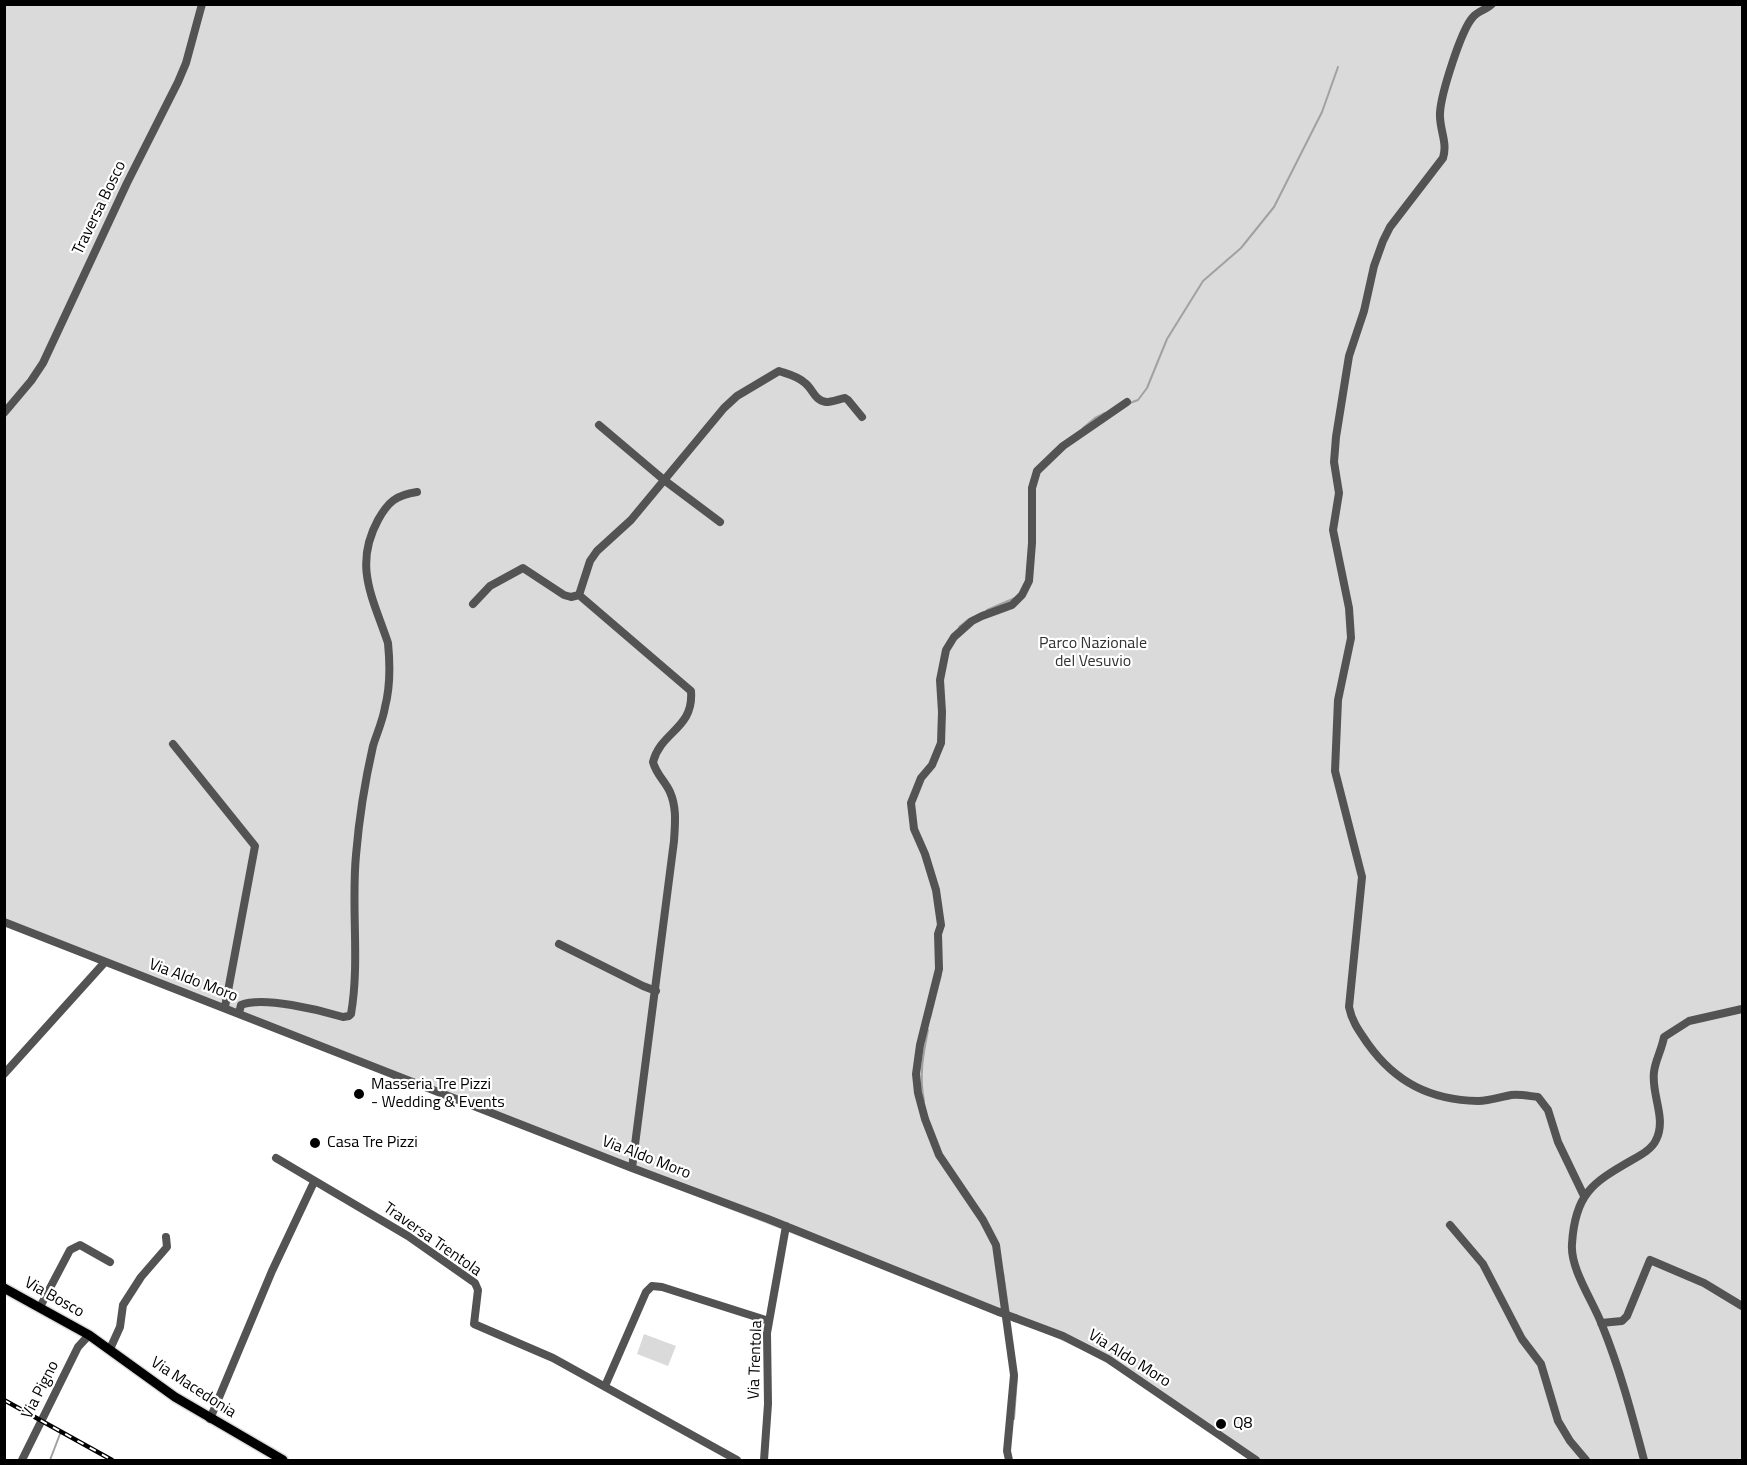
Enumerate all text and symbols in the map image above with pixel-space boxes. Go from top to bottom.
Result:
street label: Traversa Bosco [69,158,131,258]
park label: Parco Nazionale del Vesuvio [1039,634,1147,672]
street label: Via Aldo Moro [146,955,240,1007]
place label: Masseria Tre Pizzi - Wedding & Events [371,1075,505,1113]
marker: Masseria Tre Pizzi - Wedding & Events [352,1087,366,1101]
street label: Via Aldo Moro [599,1132,693,1184]
place label: Casa Tre Pizzi [327,1133,418,1153]
marker: Casa Tre Pizzi [308,1136,322,1150]
street label: Traversa Trentola [379,1199,485,1281]
street label: Via Bosco [21,1274,87,1322]
street label: Via Trentola [745,1320,767,1400]
street label: Via Aldo Moro [1084,1326,1174,1392]
street label: Via Macedonia [147,1353,239,1423]
street label: Via Pigno [18,1358,64,1422]
place label: Q8 [1233,1414,1253,1434]
marker: Q8 [1214,1417,1228,1431]

